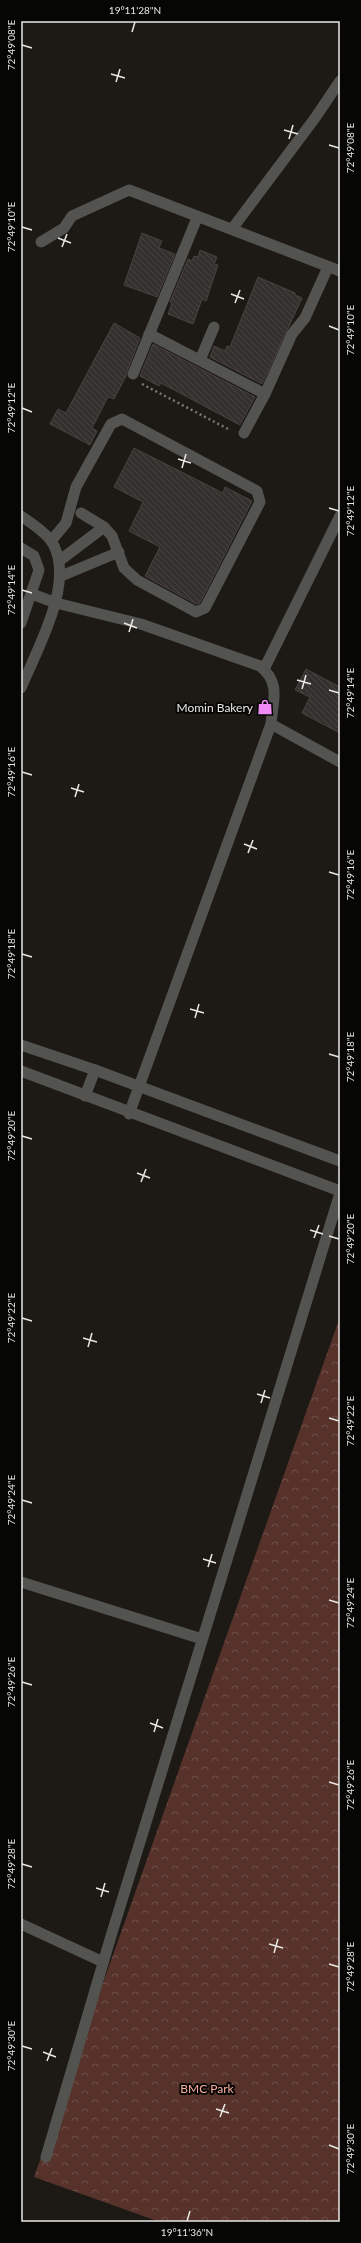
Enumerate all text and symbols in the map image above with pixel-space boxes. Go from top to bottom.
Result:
text: 19°11'28"N [109,4,161,16]
text: 72°49'08"E [5,20,17,70]
text: 72°49'08"E [344,123,356,173]
text: 72°49'10"E [5,202,17,252]
text: 72°49'10"E [344,305,356,355]
text: 72°49'12"E [5,383,17,433]
text: 72°49'12"E [344,486,356,536]
text: 72°49'14"E [5,565,17,615]
text: 72°49'14"E [344,668,356,718]
shop icon: Momin Bakery [256,698,274,716]
place label: Momin Bakery [176,700,254,715]
text: 72°49'16"E [5,747,17,797]
text: 72°49'16"E [344,850,356,900]
text: 72°49'18"E [5,929,17,979]
text: 72°49'18"E [344,1032,356,1082]
text: 72°49'20"E [5,1111,17,1161]
text: 72°49'20"E [344,1214,356,1264]
text: 72°49'22"E [5,1293,17,1343]
text: 72°49'22"E [344,1396,356,1446]
text: 72°49'24"E [5,1475,17,1525]
text: 72°49'24"E [344,1578,356,1628]
text: 72°49'26"E [5,1657,17,1707]
text: 72°49'26"E [344,1760,356,1810]
text: 72°49'28"E [5,1839,17,1889]
text: 72°49'28"E [344,1942,356,1992]
text: 72°49'30"E [5,2021,17,2071]
park label: BMC Park [180,2081,235,2096]
text: 72°49'30"E [344,2124,356,2174]
text: 19°11'36"N [161,2226,213,2238]

